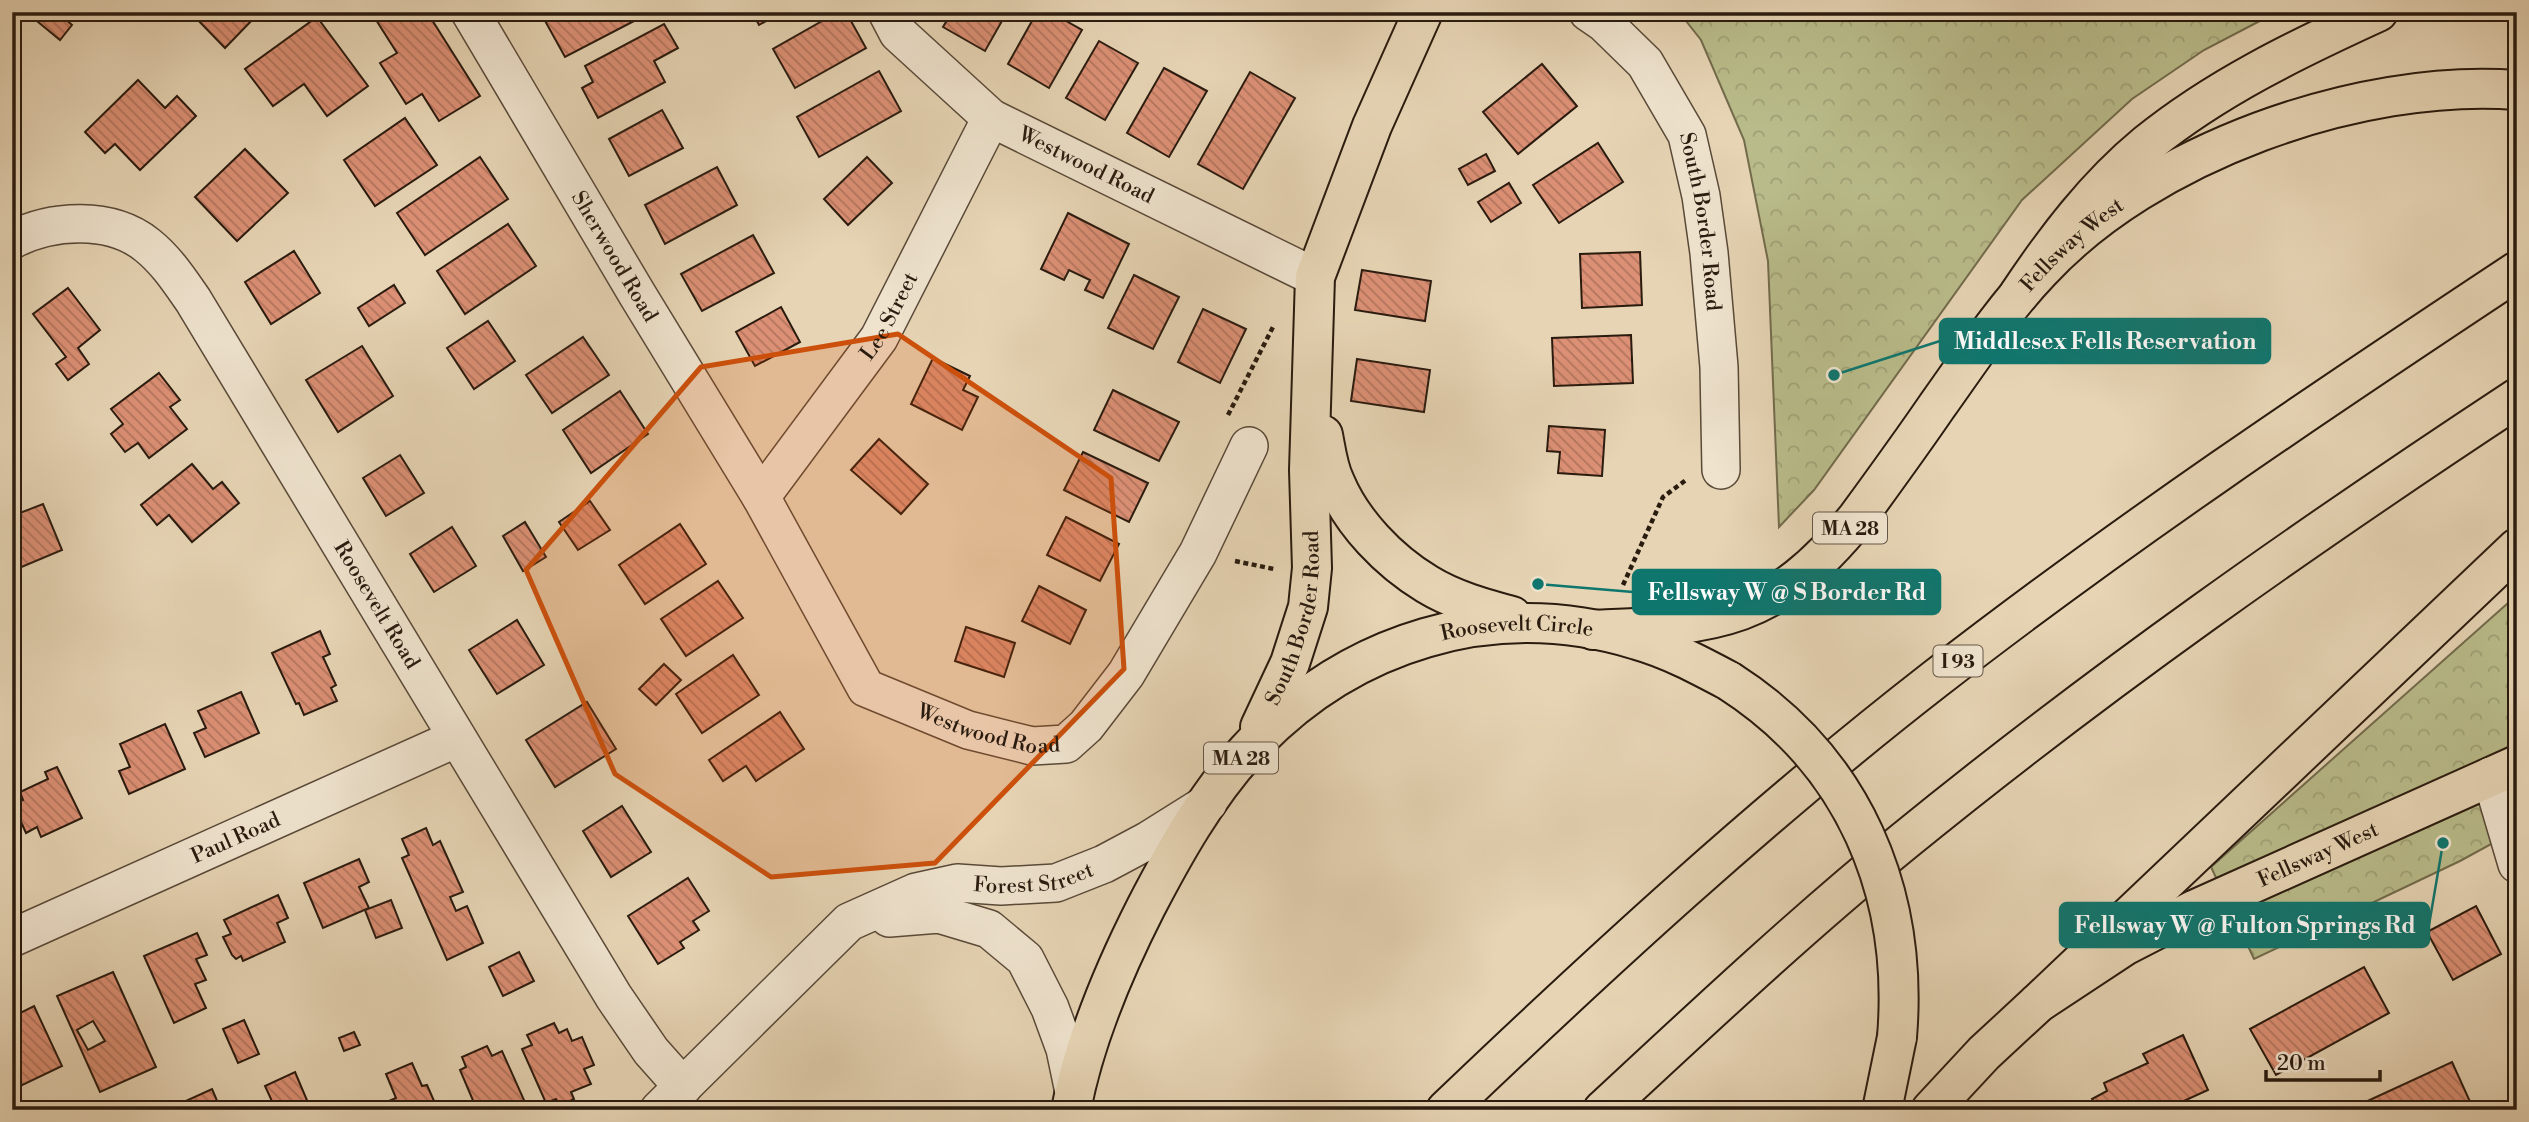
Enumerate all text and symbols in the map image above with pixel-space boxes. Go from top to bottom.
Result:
street label: Westwood Road [1013,121,1158,210]
street label: South Border Road [1673,130,1726,312]
street label: Sherwood Road [565,187,663,327]
street label: Fellsway West [2015,192,2129,298]
street label: Lee Street [855,268,925,366]
callout: Middlesex Fells Reservation [1940,319,2270,363]
text: Middlesex Fells Reservation [1954,328,2256,356]
road number: MA 28 [1813,512,1887,544]
street label: South Border Road [1260,530,1326,710]
street label: Roosevelt Road [328,536,425,674]
callout: Fellsway W @ S Border Rd [1633,570,1940,614]
text: Fellsway W @ S Border Rd [1648,579,1927,607]
street label: Roosevelt Circle [1438,611,1595,647]
road number: I 93 [1934,646,1982,676]
street label: Westwood Road [912,698,1061,761]
road number: MA 28 [1204,743,1278,774]
street label: Paul Road [187,807,285,870]
street label: Fellsway West [2254,817,2383,894]
street label: Forest Street [972,857,1098,900]
callout: Fellsway W @ Fulton Springs Rd [2060,903,2429,947]
text: Fellsway W @ Fulton Springs Rd [2074,912,2416,940]
scale bar [2266,1038,2380,1082]
text: 20 m [2277,1051,2326,1077]

